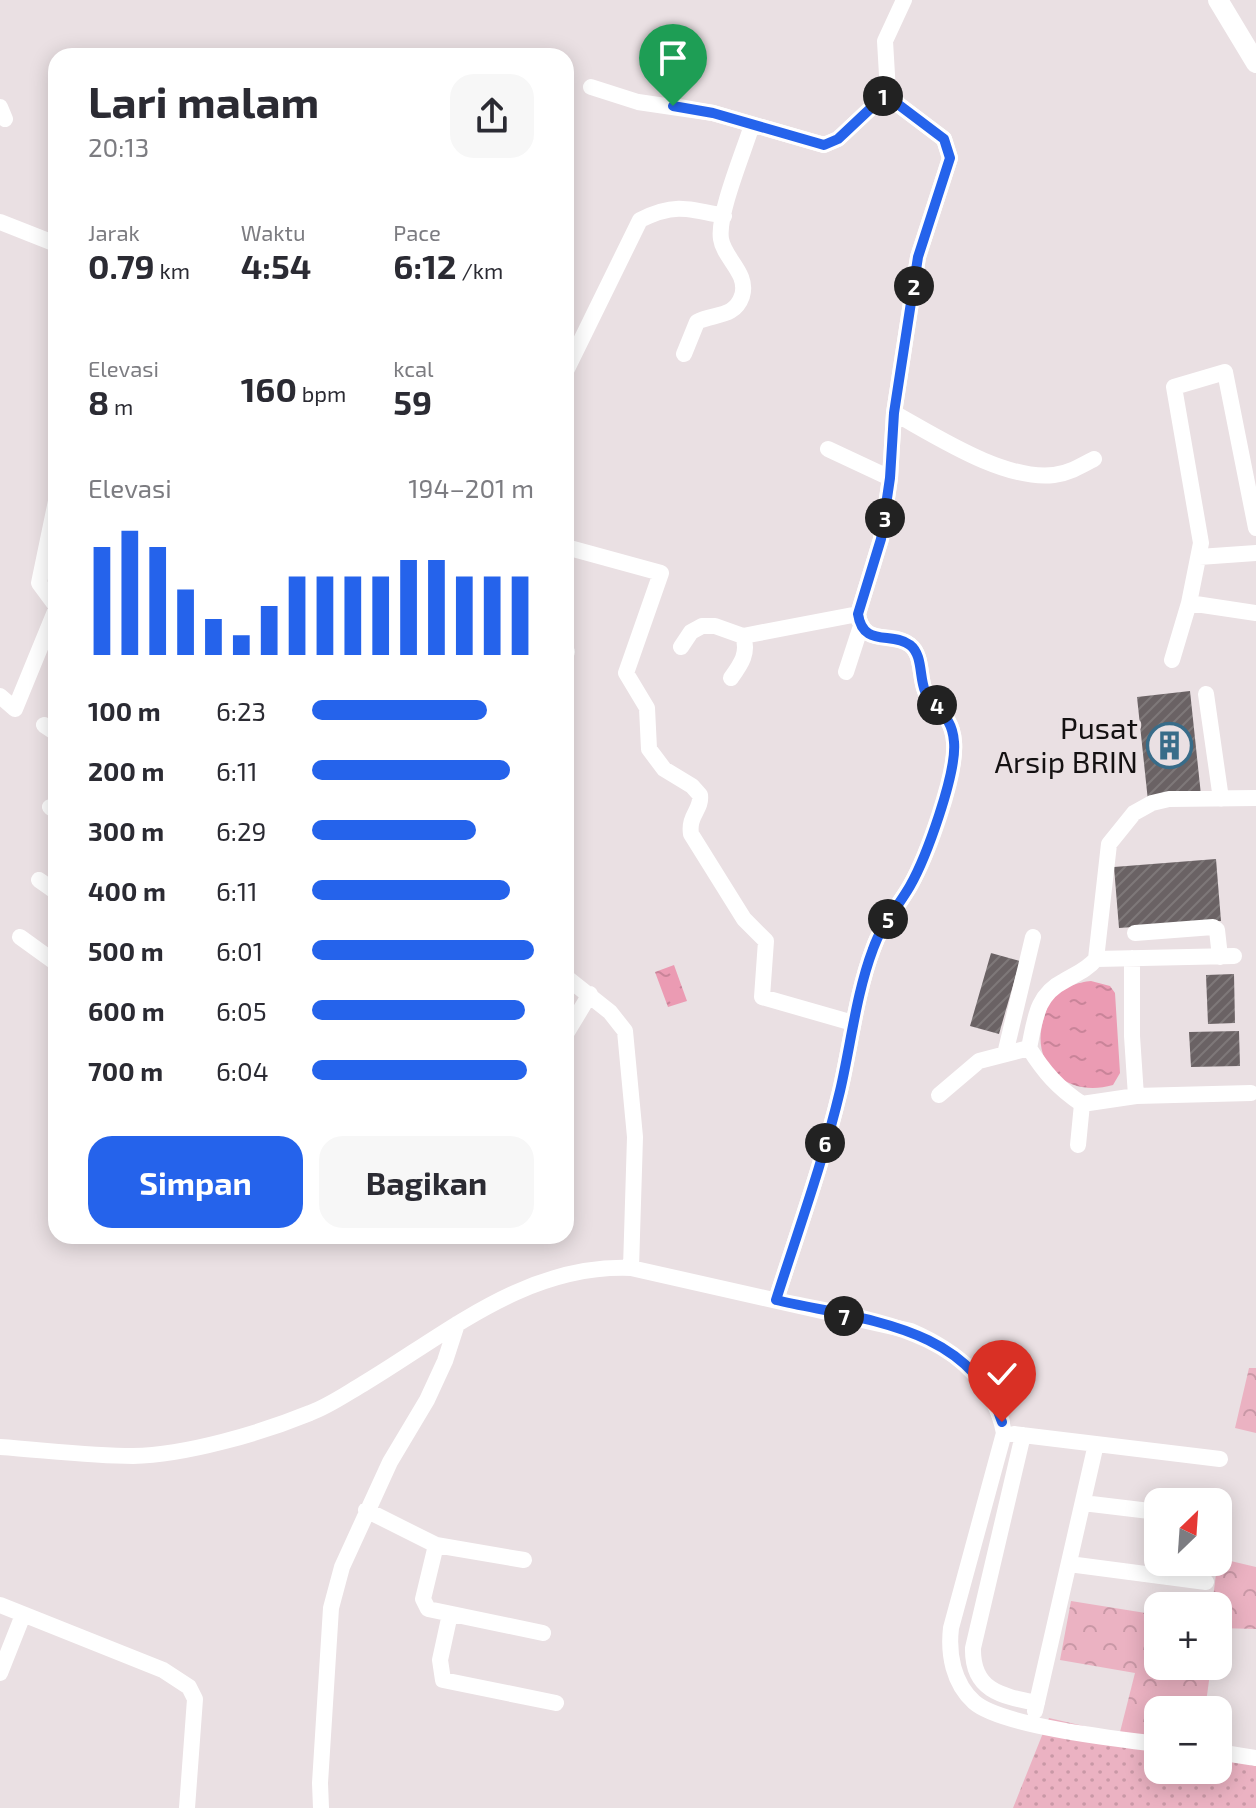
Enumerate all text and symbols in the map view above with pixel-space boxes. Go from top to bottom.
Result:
pin [639,24,707,106]
icon: arrive [651,36,695,80]
text: Lari malam [88,74,319,127]
button: share [450,74,534,158]
pin: 1 [863,76,903,116]
text: 1 [878,83,888,109]
text: 20:13 [88,131,149,162]
text: Jarak [88,219,140,245]
text: Waktu [241,219,305,245]
text: Pace [393,219,441,245]
text: 0.79 [88,245,155,286]
text: 4:54 [241,245,311,286]
text: 6:12 [393,245,457,286]
text: km [155,257,190,283]
text: /km [457,257,503,283]
pin: 2 [894,266,934,306]
text: 2 [908,273,920,299]
text: Elevasi [88,355,159,381]
text: kcal [393,355,434,381]
text: 160 [241,368,297,409]
text: bpm [297,380,346,406]
text: 8 [88,381,109,422]
text: 59 [393,381,432,422]
text: m [109,393,133,419]
text: Elevasi [88,472,172,503]
text: 194–201 m [408,472,534,503]
pin: 3 [865,498,905,538]
text: 3 [879,505,891,531]
pin: 4 [917,685,957,725]
text: 4 [930,692,944,718]
text: 100 m [88,695,161,726]
text: 6:23 [216,695,266,726]
place label: Pusat Arsip BRIN [994,709,1138,779]
building icon: Pusat Arsip BRIN [1145,722,1193,770]
text: 200 m [88,755,164,786]
text: 6:11 [216,755,258,786]
text: 300 m [88,815,164,846]
text: 6:29 [216,815,267,846]
text: 400 m [88,875,166,906]
text: 6:11 [216,875,258,906]
pin: 5 [868,899,908,939]
text: 5 [882,906,894,932]
text: 500 m [88,935,164,966]
text: 6:01 [216,935,263,966]
text: 600 m [88,995,165,1026]
text: 6:05 [216,995,267,1026]
text: 700 m [88,1055,163,1086]
text: 6:04 [216,1055,269,1086]
pin: 6 [805,1123,845,1163]
text: 6 [819,1130,831,1156]
button: Simpan [88,1136,303,1228]
button: Bagikan [319,1136,534,1228]
pin: 7 [824,1296,864,1336]
text: 7 [838,1303,850,1329]
pin [968,1340,1036,1422]
icon: check [980,1352,1024,1396]
north arrow [1144,1488,1232,1576]
map controls [1144,1488,1232,1784]
button: + [1144,1592,1232,1680]
button: − [1144,1696,1232,1784]

